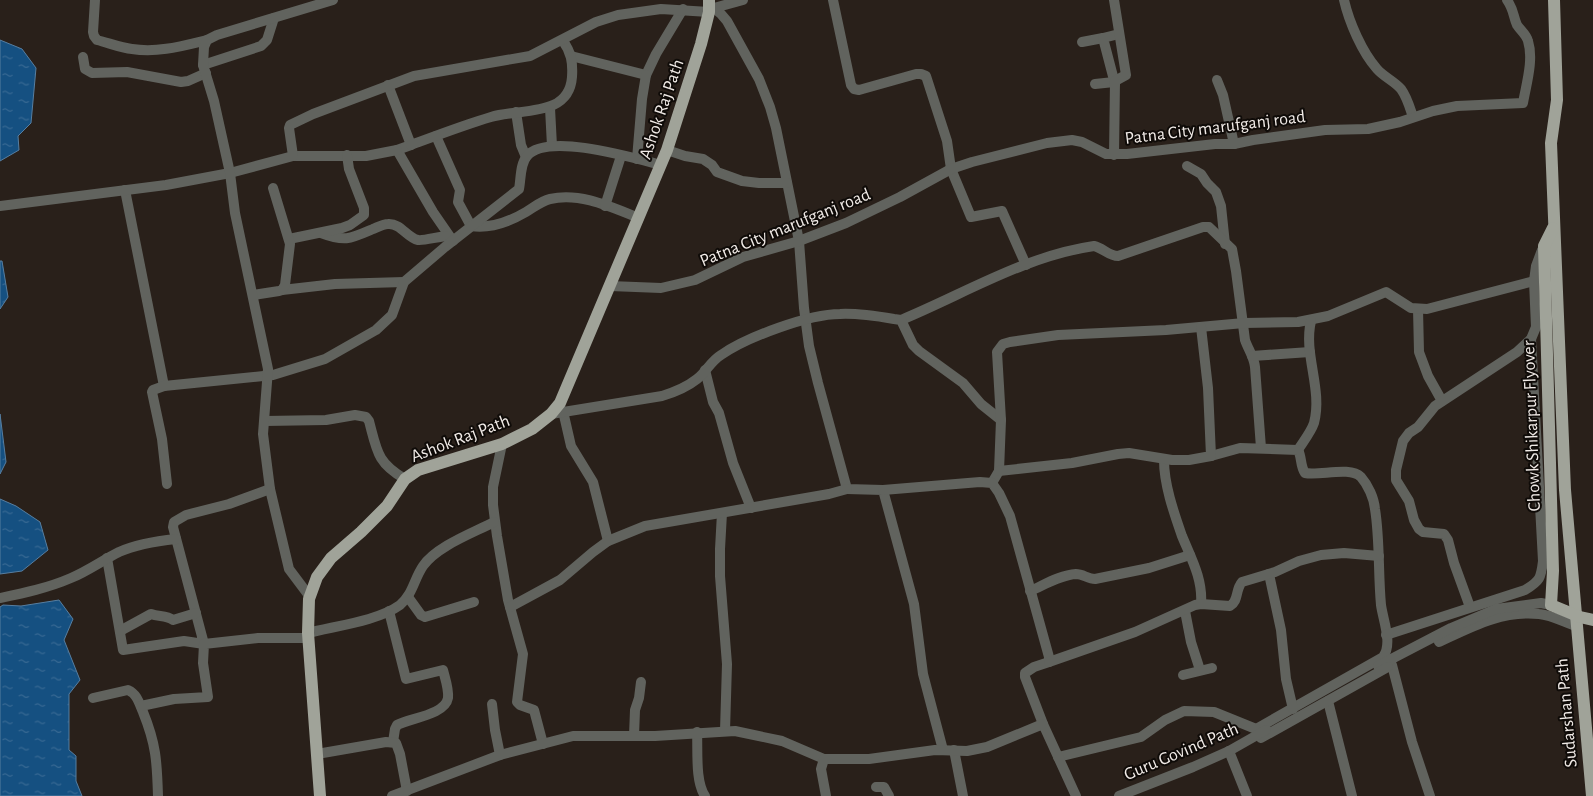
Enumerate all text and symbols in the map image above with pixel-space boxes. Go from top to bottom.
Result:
street label: Ashok Raj Path [636,57,687,162]
street label: Patna City marufganj road [1124,108,1307,148]
street label: Patna City marufganj road [698,185,873,270]
street label: Chowk Shikarpur Flyover [1520,340,1544,512]
street label: Ashok Raj Path [408,412,512,466]
street label: Sudarshan Path [1553,658,1581,768]
street label: Guru Govind Path [1122,720,1241,784]

